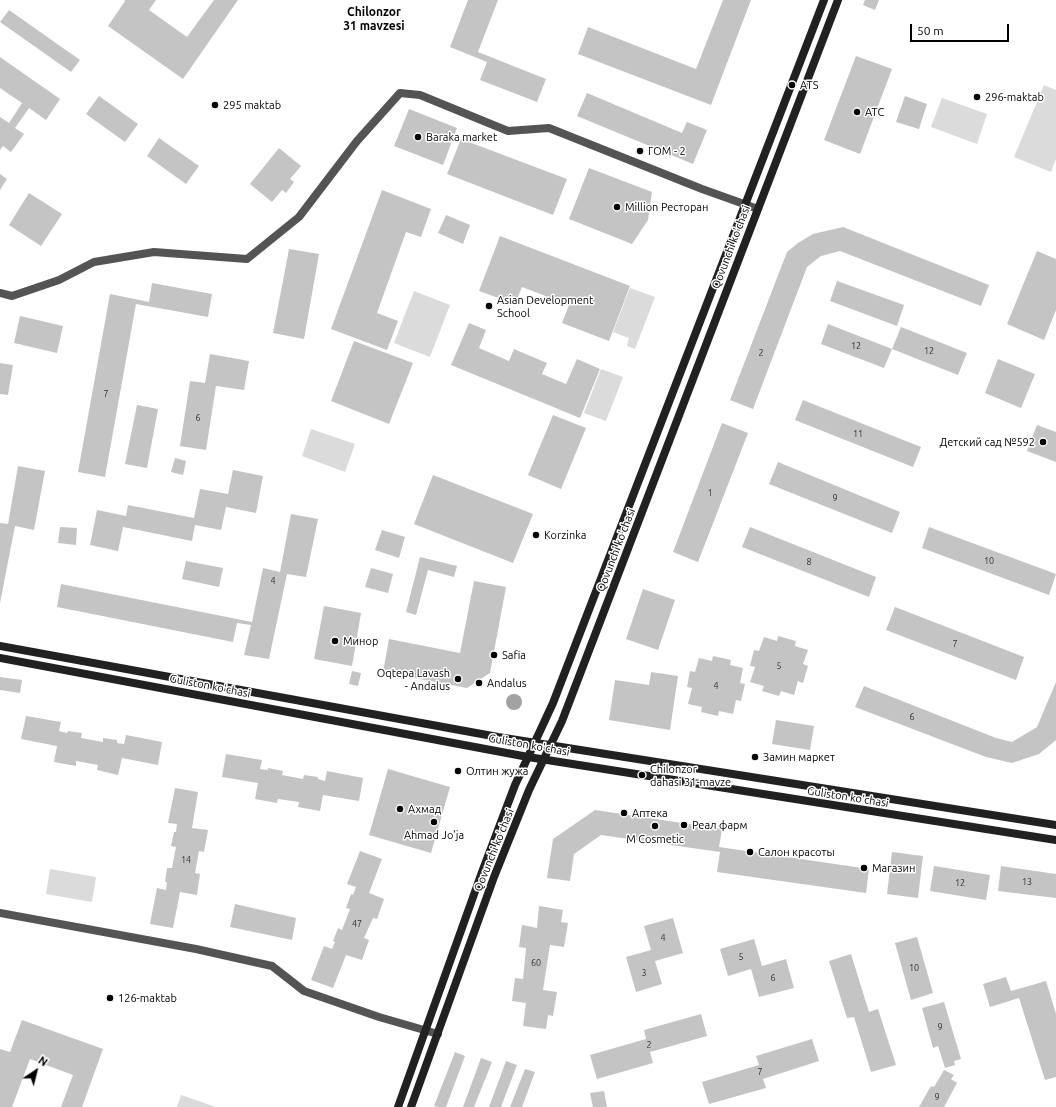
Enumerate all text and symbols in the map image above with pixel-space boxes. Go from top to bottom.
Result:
district label: Chilonzor 31 mavzesi [343,5,405,33]
scale bar [912,16,1011,42]
text: 50 m [917,24,944,37]
place label: ATS [800,78,818,92]
marker: ATS [787,80,797,90]
place label: 296-maktab [985,90,1044,104]
marker: 296-maktab [972,92,982,102]
place label: 295 maktab [223,98,281,112]
marker: 295 maktab [210,100,220,110]
place label: АТС [865,105,884,119]
marker: АТС [852,107,862,117]
place label: Baraka market [426,130,497,144]
marker: Baraka market [413,132,423,142]
place label: ГОМ - 2 [648,144,686,158]
marker: ГОМ - 2 [635,146,645,156]
place label: Million Ресторан [625,200,708,214]
marker: Million Ресторан [612,202,622,212]
street label: Qovunchi ko'chasi [709,203,753,291]
place label: Asian Development School [497,293,593,319]
marker: Asian Development School [484,301,494,311]
house number: 12 [851,341,861,351]
house number: 12 [924,346,934,356]
house number: 2 [758,348,764,358]
house number: 7 [103,389,109,399]
house number: 6 [195,413,201,423]
house number: 11 [853,429,863,439]
place label: Детcкий сад №592 [940,435,1035,449]
marker: Детcкий сад №592 [1038,437,1048,447]
house number: 1 [707,488,713,498]
house number: 9 [832,493,838,503]
street label: Qovunchi ko'chasi [594,506,638,594]
place label: Korzinka [544,528,586,542]
marker: Korzinka [531,530,541,540]
house number: 10 [984,556,994,566]
house number: 8 [806,557,812,567]
house number: 4 [270,576,276,586]
place label: Минор [343,634,378,648]
marker: Минор [330,636,340,646]
house number: 7 [952,639,958,649]
place label: Safia [502,648,526,662]
marker: Safia [489,650,499,660]
house number: 5 [776,661,782,671]
place label: Oqtepa Lavash - Andalus [377,666,450,692]
street label: Guliston ko'chasi [168,672,252,700]
marker: Oqtepa Lavash - Andalus [453,674,463,684]
place label: Andalus [487,676,526,690]
marker: Andalus [474,678,484,688]
house number: 4 [713,681,719,691]
house number: 6 [909,712,915,722]
street label: Guliston ko'chasi [487,731,571,759]
place label: Замин маркет [763,750,835,764]
marker: Замин маркет [750,752,760,762]
place label: Chilonzor dahasi 31-mavze [650,762,731,788]
place label: Олтин жужа [466,764,528,778]
marker: Олтин жужа [453,766,463,776]
marker: Chilonzor dahasi 31-mavze [637,770,647,780]
street label: Guliston ko'chasi [806,784,890,810]
place label: Ахмад [408,802,441,816]
marker: Ахмад [395,804,405,814]
place label: Аптека [632,806,668,820]
street label: Qovunchi ko'chasi [471,807,517,893]
marker: Аптека [619,808,629,818]
marker: Ahmad Jo'ja [429,817,439,827]
place label: Реал фарм [692,818,747,832]
marker: Реал фарм [679,820,689,830]
marker: M Cosmetic [650,821,660,831]
place label: Ahmad Jo'ja [404,828,464,842]
place label: M Cosmetic [626,832,684,846]
place label: Салон красоты [758,845,835,859]
marker: Салон красоты [745,847,755,857]
house number: 14 [181,855,191,865]
place label: Магазин [872,861,916,875]
marker: Магазин [859,863,869,873]
house number: 13 [1022,877,1032,887]
house number: 12 [955,878,965,888]
house number: 47 [352,919,362,929]
house number: 4 [660,933,666,943]
house number: 5 [738,952,744,962]
house number: 60 [531,958,541,968]
house number: 10 [909,963,919,973]
house number: 3 [641,968,647,978]
house number: 6 [770,973,776,983]
place label: 126-maktab [118,991,177,1005]
marker: 126-maktab [105,993,115,1003]
house number: 9 [937,1022,943,1032]
house number: 2 [646,1040,652,1050]
north arrow [16,1051,56,1091]
text: N [36,1054,50,1068]
house number: 7 [757,1067,763,1077]
house number: 9 [934,1092,940,1102]

